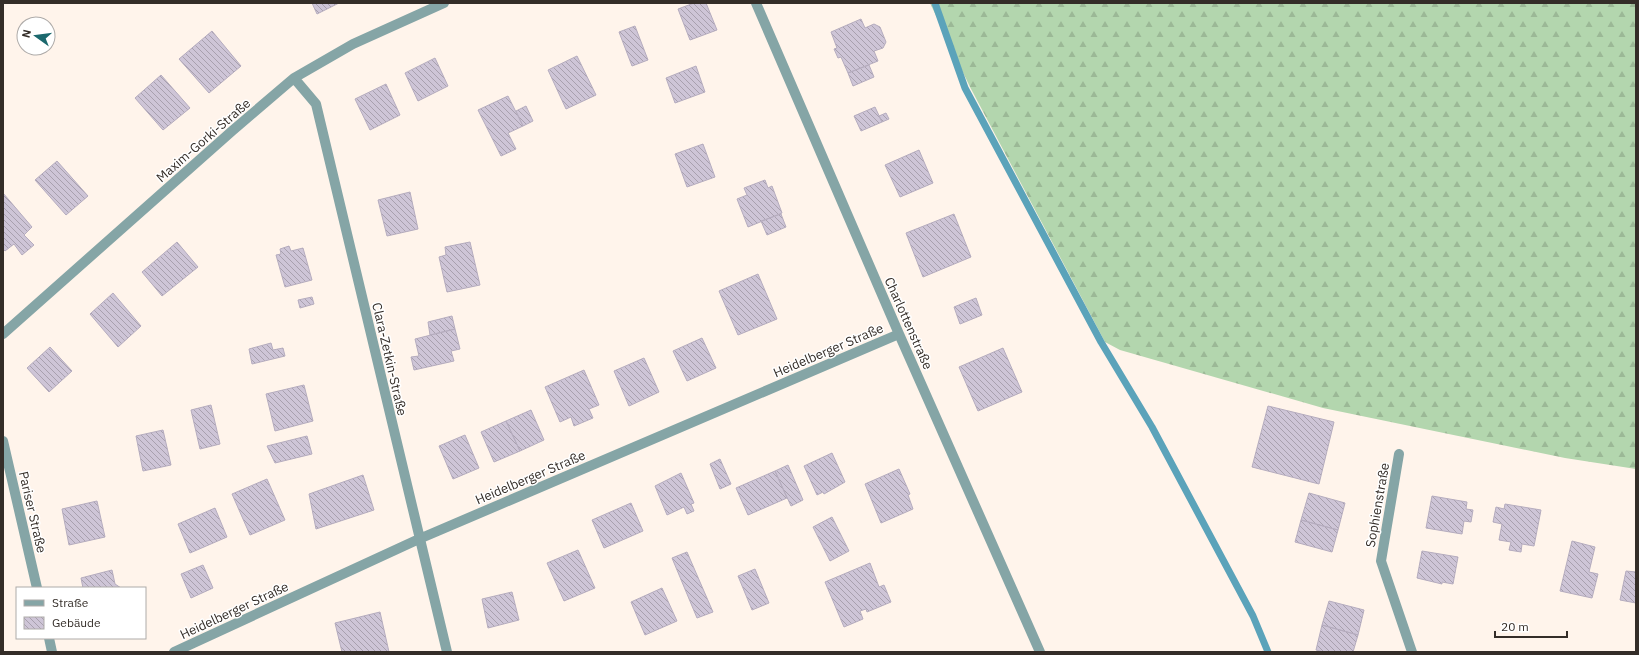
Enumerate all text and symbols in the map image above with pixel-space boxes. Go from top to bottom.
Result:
north arrow [16,16,56,56]
text: N [19,28,34,39]
street label: Maxim-Gorki-Straße [153,95,254,186]
street label: Charlottenstraße [881,274,937,372]
street label: Clara-Zetkin-Straße [368,301,411,417]
street label: Heidelberger Straße [771,320,886,381]
street label: Heidelberger Straße [473,447,588,508]
street label: Sophienstraße [1362,462,1393,549]
street label: Pariser Straße [15,470,50,555]
street label: Heidelberger Straße [177,578,291,643]
legend [16,587,146,639]
text: Straße [52,595,89,610]
scale bar [1495,613,1567,639]
text: Gebäude [52,615,101,630]
text: 20 m [1501,619,1529,634]

